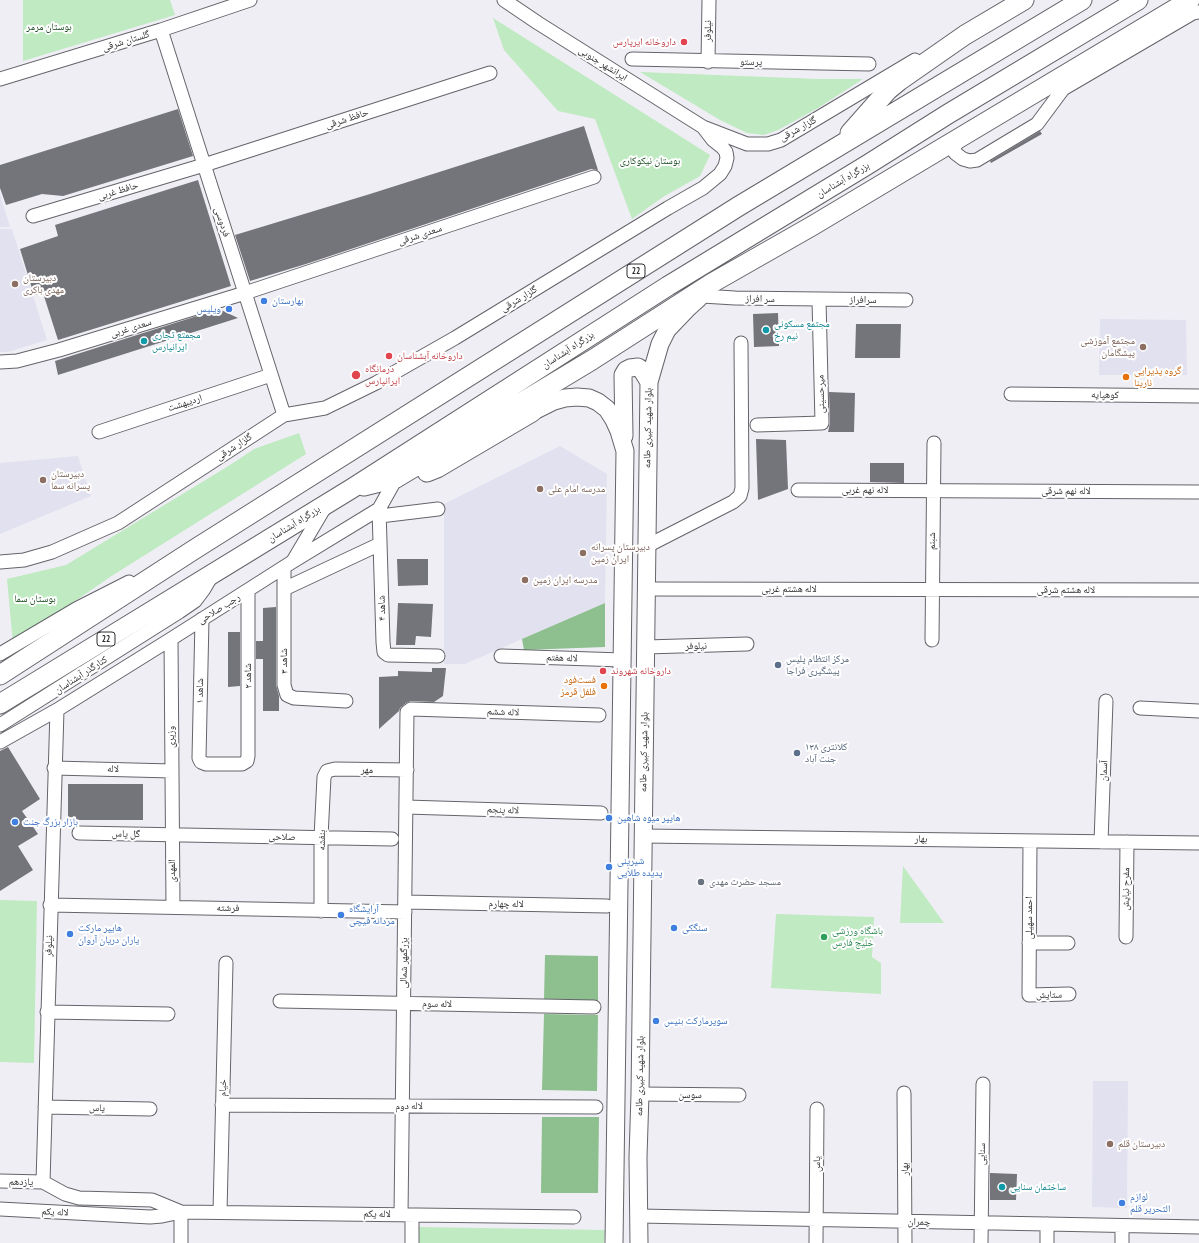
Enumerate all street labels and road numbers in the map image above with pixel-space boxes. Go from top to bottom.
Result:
street label: نیلوفر [702,20,714,42]
street label: گلستان شرقی [101,28,151,54]
street label: ایرانشهر جنوبی [576,44,630,84]
street label: پرستو [740,56,762,68]
street label: حافظ شرقی [324,106,370,132]
street label: گلزار شرقی [777,114,819,144]
street label: بزرگراه آبشناسان [814,160,872,200]
street label: حافظ غربی [96,179,140,203]
street label: فردوسی [212,206,232,238]
street label: سعدی شرقی [397,222,443,248]
road number: 22 [627,264,645,278]
street label: گلزار شرقی [498,283,540,315]
street label: سر افراز [745,293,775,305]
street label: سرافراز [849,294,877,306]
street label: سعدی غربی [109,316,153,340]
street label: بزرگراه آبشناسان [540,329,596,371]
street label: میرحسینی [815,375,827,413]
street label: بلوار شهید کبیری طامه [641,388,655,468]
street label: کوهپایه [1091,389,1119,401]
street label: اردیبهشت [166,392,204,414]
street label: گلزار شرقی [214,431,254,463]
street label: لاله نهم غربی [842,484,888,496]
street label: لاله نهم شرقی [1041,485,1091,497]
street label: بزرگراه آبشناسان [266,503,322,545]
street label: شبنم [926,532,938,550]
street label: لاله هشتم غربی [761,583,817,595]
street label: لاله هشتم شرقی [1037,584,1095,596]
street label: رجب صلاحی [196,591,242,627]
street label: شاهد ۴ [376,595,388,621]
road number: 22 [97,632,115,646]
street label: نیلوفر [685,640,707,652]
street label: شاهد ۳ [278,648,290,674]
street label: لاله هفتم [546,651,578,665]
street label: کنارگذر آبشناسان [52,653,110,697]
street label: شاهد ۲ [242,663,254,689]
street label: شاهد ۱ [194,678,206,704]
street label: لاله ششم [487,705,519,719]
street label: بلوار شهید کبیری طامه [637,712,651,792]
street label: وزیری [165,726,177,748]
street label: آسمان [1098,760,1110,782]
street label: لاله [107,763,119,775]
street label: مهر [361,764,373,776]
street label: لاله پنجم [487,803,519,817]
street label: گل یاس [112,828,140,840]
street label: بنفشه [316,830,328,850]
street label: صلاحی [268,831,296,843]
street label: بهار [914,833,928,845]
street label: المهدی [166,859,178,883]
street label: مفرح نیایش [1120,867,1132,911]
street label: احمد سهیلی [1023,896,1035,940]
street label: لاله چهارم [488,898,524,910]
street label: فرشته [216,902,240,914]
street label: نیلوفر [43,935,55,957]
street label: بزرگمهر شمالی [398,937,410,989]
street label: ستایش [1036,989,1062,1001]
street label: لاله سوم [422,998,452,1010]
street label: بلوار شهید کبیری طامه [633,1036,647,1116]
street label: خیام [217,1079,229,1097]
street label: سوسن [678,1089,702,1101]
street label: لاله دوم [395,1100,423,1112]
street label: یاس [89,1102,105,1114]
street label: سنایی [976,1143,988,1165]
street label: یاس [811,1156,823,1172]
street label: بهار [899,1162,911,1176]
street label: یازدهم [9,1176,33,1188]
street label: لاله یکم [41,1205,69,1219]
street label: لاله یکم [363,1208,391,1220]
street label: چمران [908,1216,930,1228]

